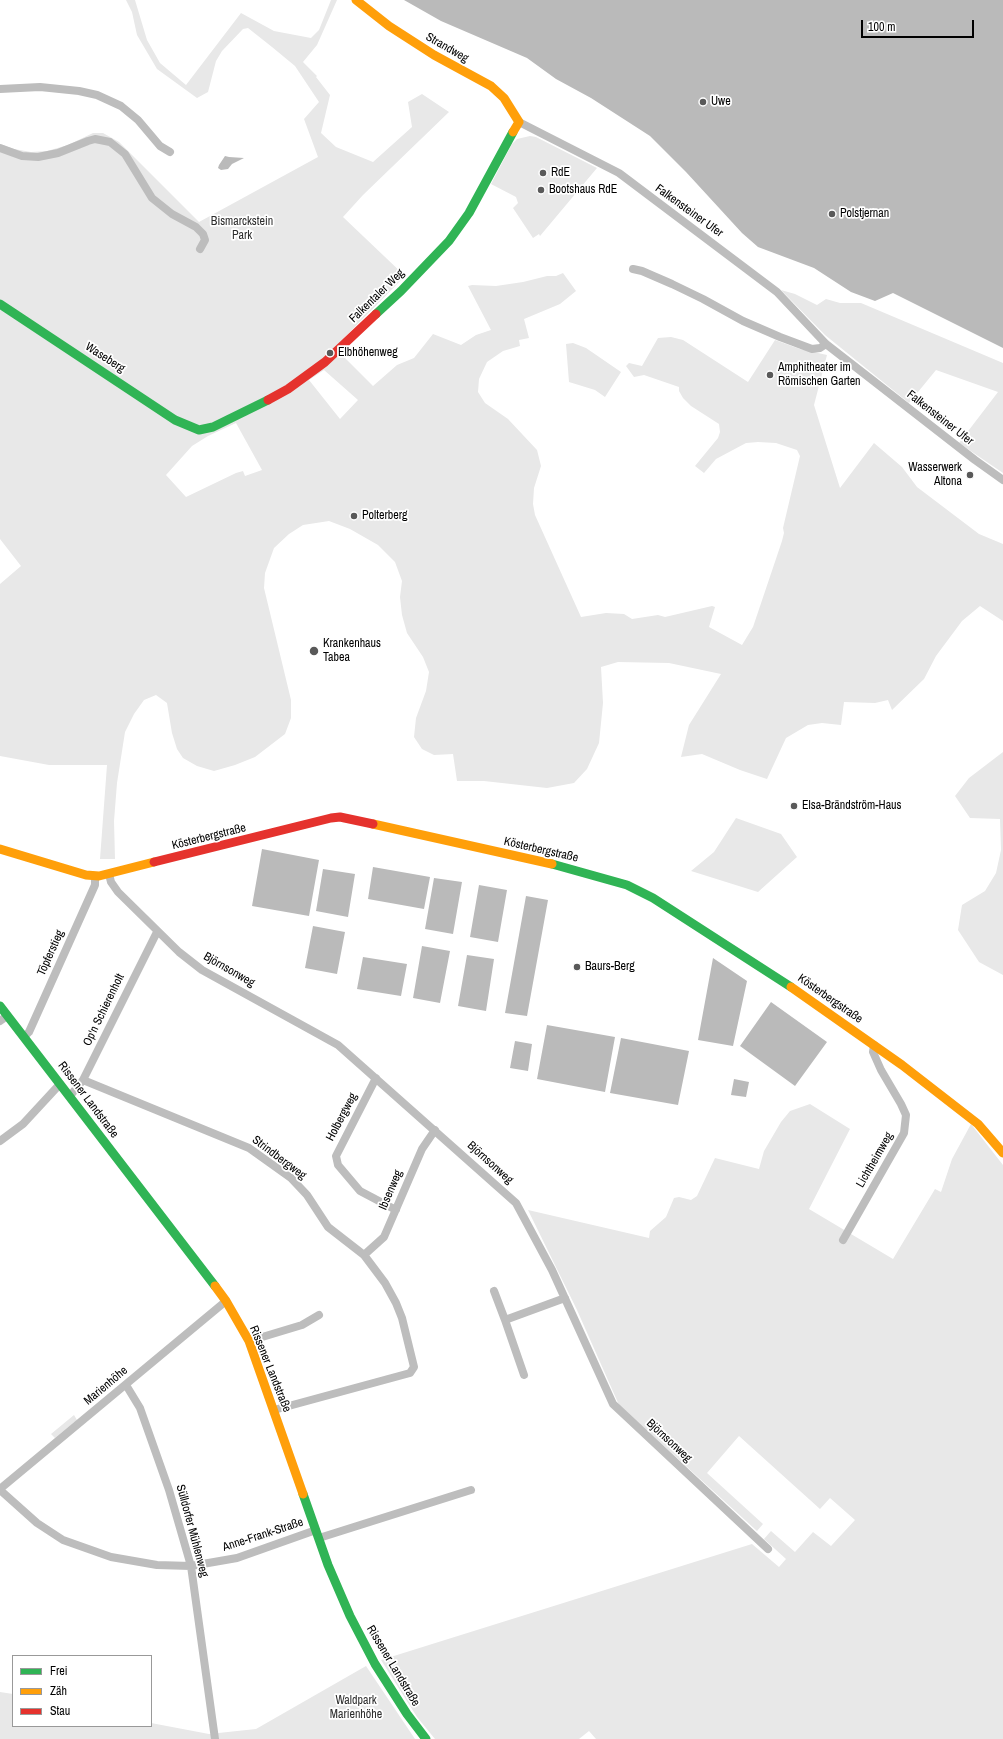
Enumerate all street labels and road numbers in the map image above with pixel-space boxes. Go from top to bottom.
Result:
street label: Strandweg [423,30,471,66]
street label: Falkensteiner Ufer [652,182,726,240]
street label: Falkentaler Weg [346,266,408,326]
street label: Waseberg [82,340,128,376]
street label: Falkensteiner Ufer [904,388,976,448]
street label: Kösterbergstraße [170,821,248,853]
street label: Kösterbergstraße [502,834,580,866]
street label: Töpferstieg [35,928,67,978]
street label: Björnsonweg [201,950,257,990]
street label: Kösterbergstraße [795,971,865,1027]
street label: Op'n Schierenholt [80,972,128,1048]
street label: Rissener Landstraße [55,1059,121,1141]
street label: Holbergweg [323,1090,361,1144]
street label: Lichtheimweg [853,1130,897,1190]
street label: Strindbergweg [249,1133,309,1183]
street label: Björnsonweg [464,1139,516,1187]
street label: Ibsenweg [376,1168,406,1212]
street label: Rissener Landstraße [246,1324,294,1414]
street label: Marienhöhe [81,1364,131,1408]
street label: Björnsonweg [643,1416,695,1466]
street label: Sülldorfer Mühlenweg [173,1483,211,1579]
street label: Anne-Frank-Straße [221,1515,305,1555]
street label: Rissener Landstraße [363,1623,423,1709]

